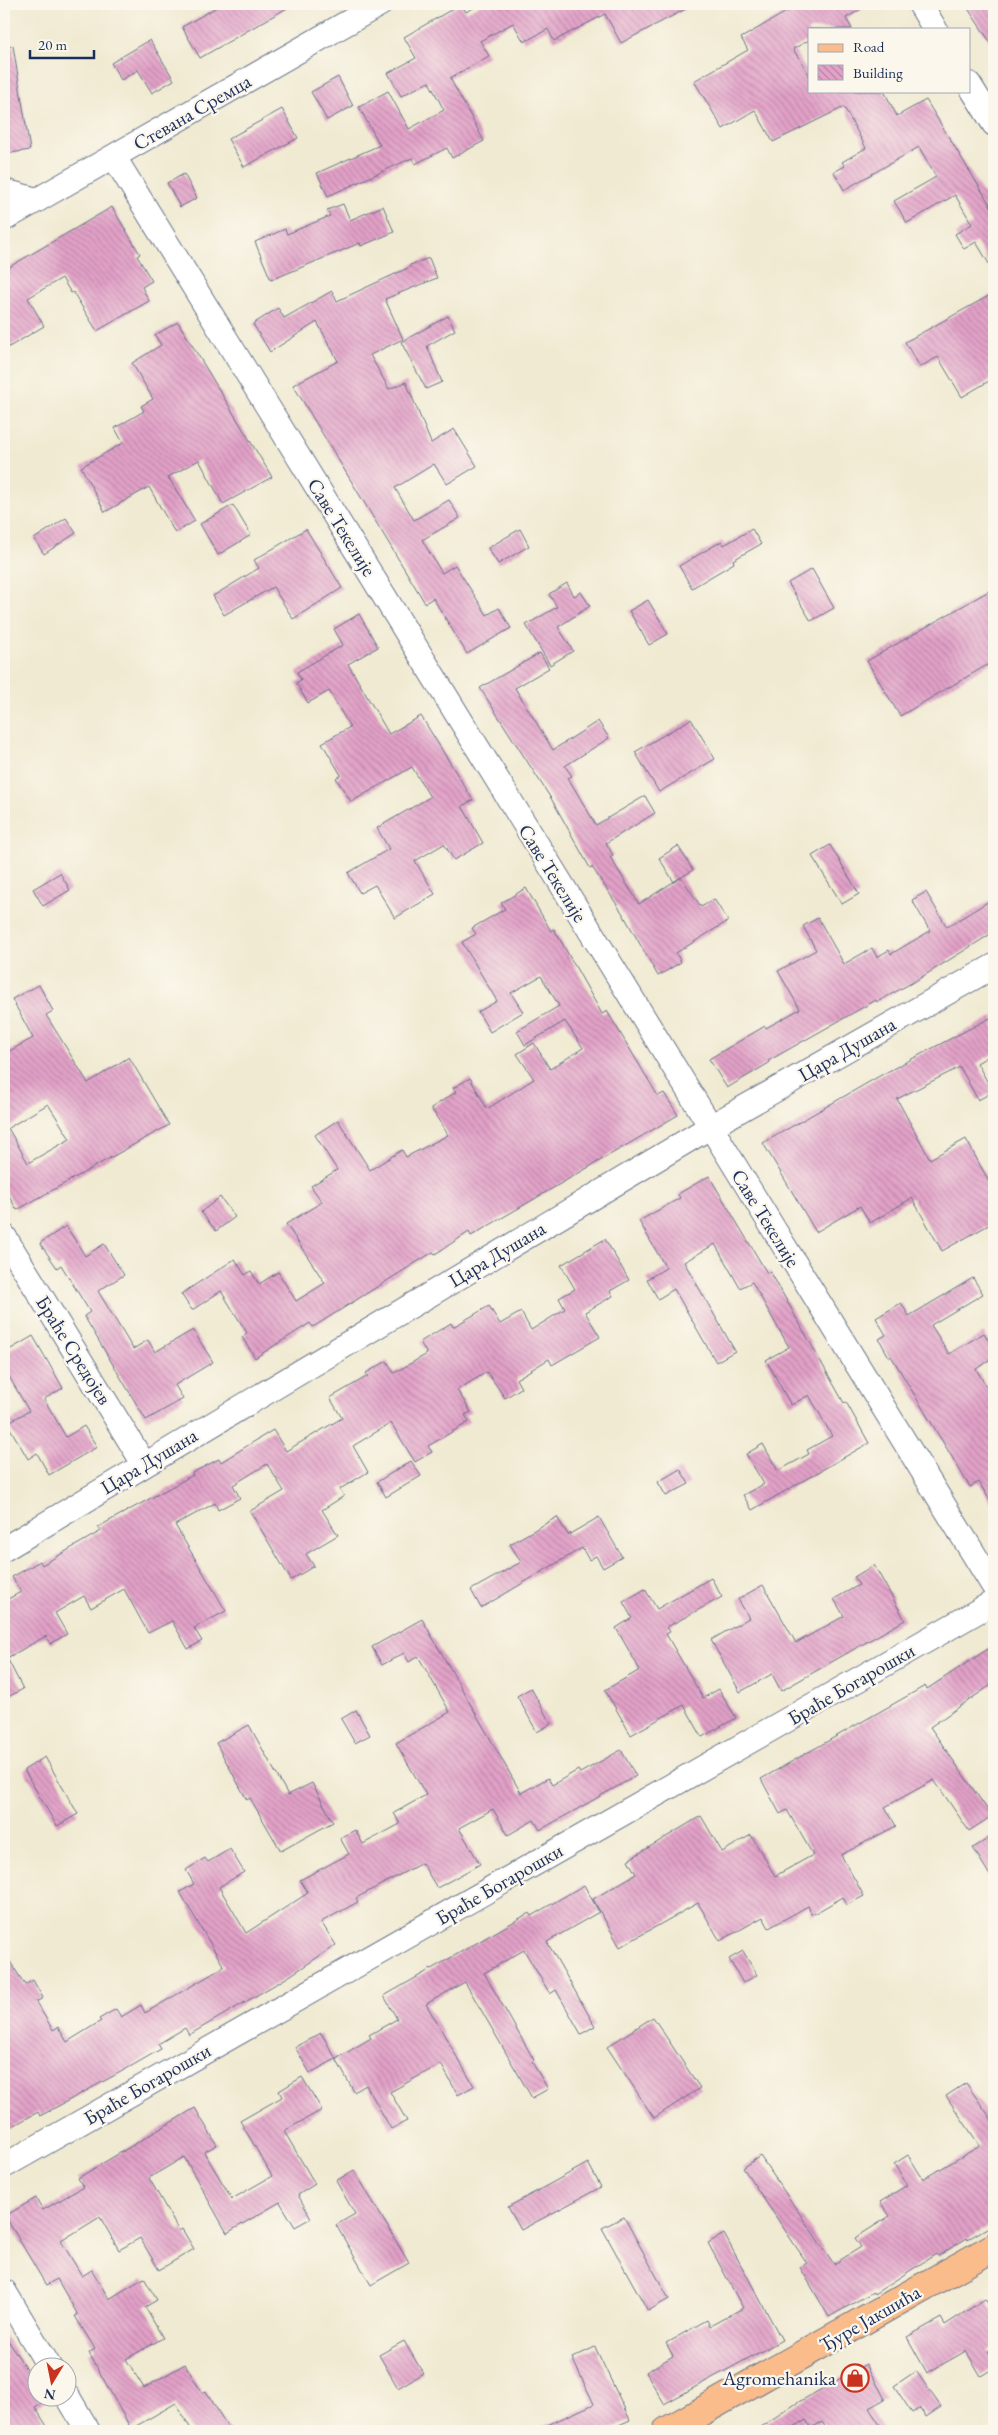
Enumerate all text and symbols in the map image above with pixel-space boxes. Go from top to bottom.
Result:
scale bar [30,28,94,60]
legend [808,28,970,92]
text: 20 m [38,35,67,54]
text: Road [853,37,885,56]
text: Building [853,63,903,82]
street label: Стевана Сремца [128,68,256,156]
street label: Саве Текелије [302,473,383,581]
street label: Саве Текелије [513,819,594,927]
street label: Цара Душана [793,1011,901,1087]
street label: Саве Текелије [726,1164,807,1272]
street label: Цара Душана [444,1215,550,1293]
street label: Браће Средојев [30,1291,118,1409]
street label: Цара Душана [96,1422,202,1500]
street label: Браће Богарошки [783,1637,920,1731]
street label: Браће Богарошки [431,1837,568,1931]
street label: Браће Богарошки [79,2037,216,2131]
street label: Ђуре Јакшића [815,2279,925,2357]
north arrow [28,2358,78,2408]
shop icon: Agromehanika [840,2363,870,2393]
place label: Agromehanika [721,2365,836,2391]
text: N [42,2385,57,2405]

